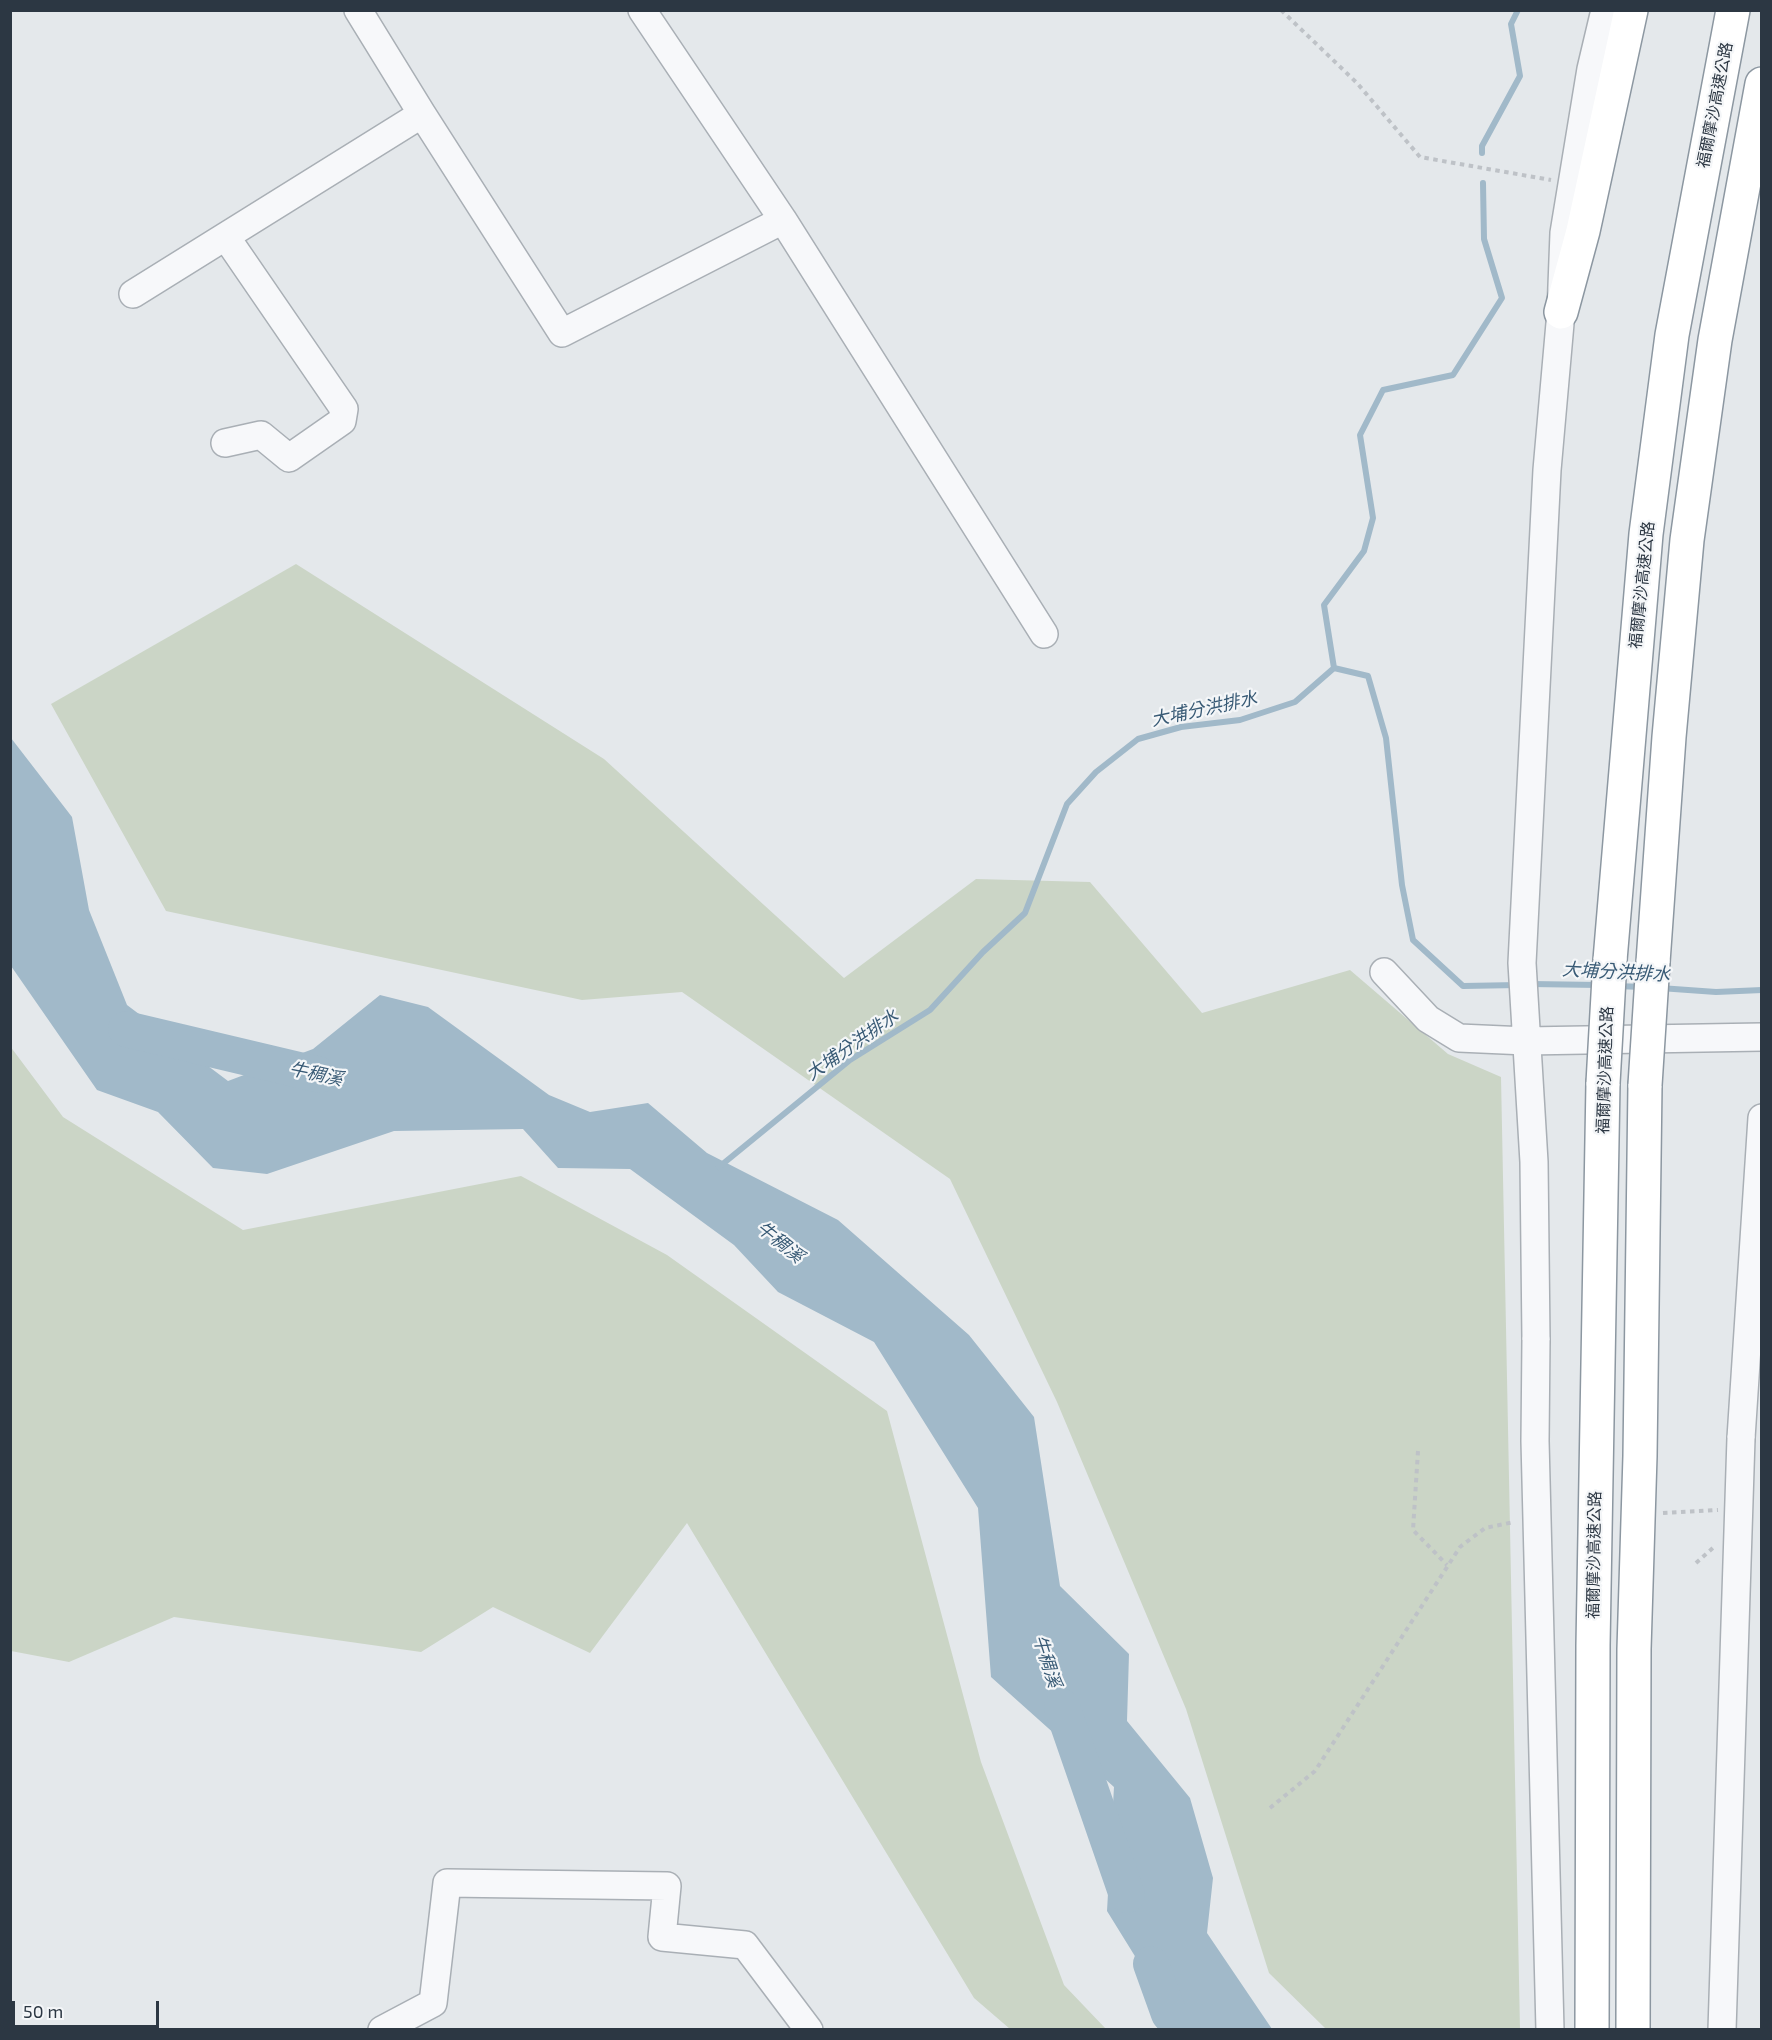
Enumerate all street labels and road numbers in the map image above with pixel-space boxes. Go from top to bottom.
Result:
street label: 福爾摩沙高速公路 [1693,40,1737,170]
street label: 福爾摩沙高速公路 [1626,520,1658,650]
street label: 福爾摩沙高速公路 [1593,1006,1617,1134]
street label: 福爾摩沙高速公路 [1583,1491,1605,1619]

